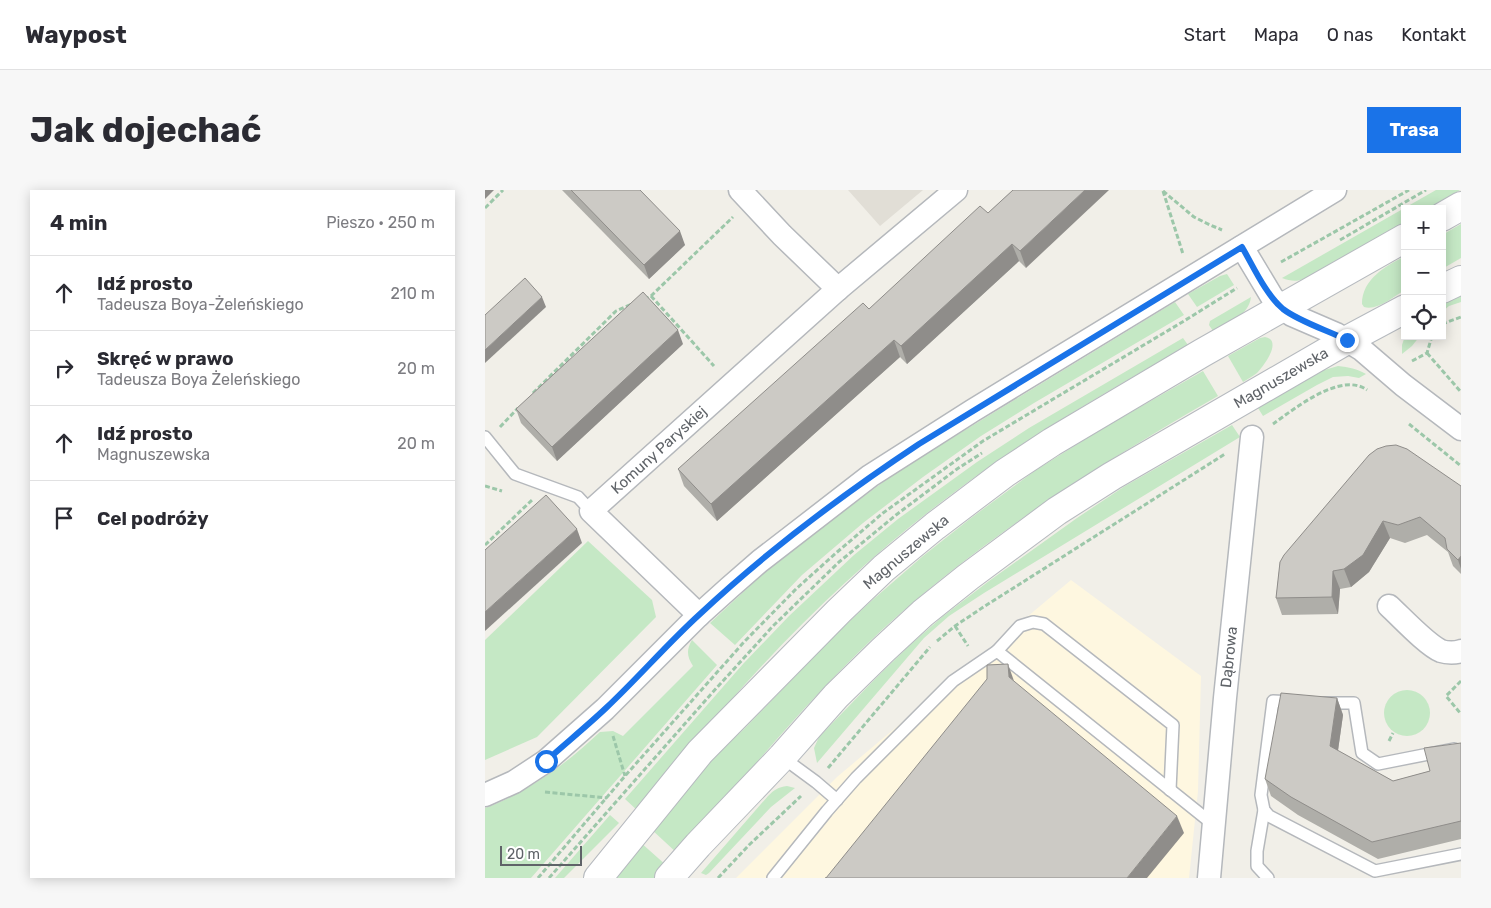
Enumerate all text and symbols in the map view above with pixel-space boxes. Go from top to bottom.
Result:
text: Waypost [25,21,127,49]
text: Start [1184,24,1226,46]
text: Mapa [1254,24,1299,46]
text: O nas [1327,24,1373,46]
text: Kontakt [1401,24,1466,46]
button: Trasa [1367,107,1461,153]
text: Jak dojechać [30,109,261,151]
map controls [1401,205,1446,340]
button: + [1401,205,1446,250]
text: 4 min [50,210,108,235]
text: Pieszo · 250 m [326,213,435,232]
button: − [1401,250,1446,295]
text: Idź prosto [97,272,193,295]
icon: ahead [50,279,78,307]
text: 210 m [390,284,435,303]
text: Tadeusza Boya-Żeleńskiego [97,295,304,314]
button: locate [1401,295,1446,340]
route end [1336,329,1359,352]
street label: Magnuszewska [1231,344,1331,412]
text: Skręć w prawo [97,347,234,370]
icon: right [50,354,78,382]
text: 20 m [397,359,435,378]
text: Tadeusza Boya Żeleńskiego [97,370,300,389]
street label: Komuny Paryskiej [607,402,711,498]
text: Idź prosto [97,422,193,445]
icon: ahead [50,429,78,457]
text: 20 m [397,434,435,453]
text: Magnuszewska [97,445,210,464]
icon: arrive [50,504,78,532]
text: Cel podróży [97,507,209,530]
street label: Magnuszewska [860,511,952,593]
street label: Dąbrowa [1217,625,1241,689]
route start [535,750,558,773]
scale bar [500,843,583,866]
text: 20 m [507,846,540,863]

